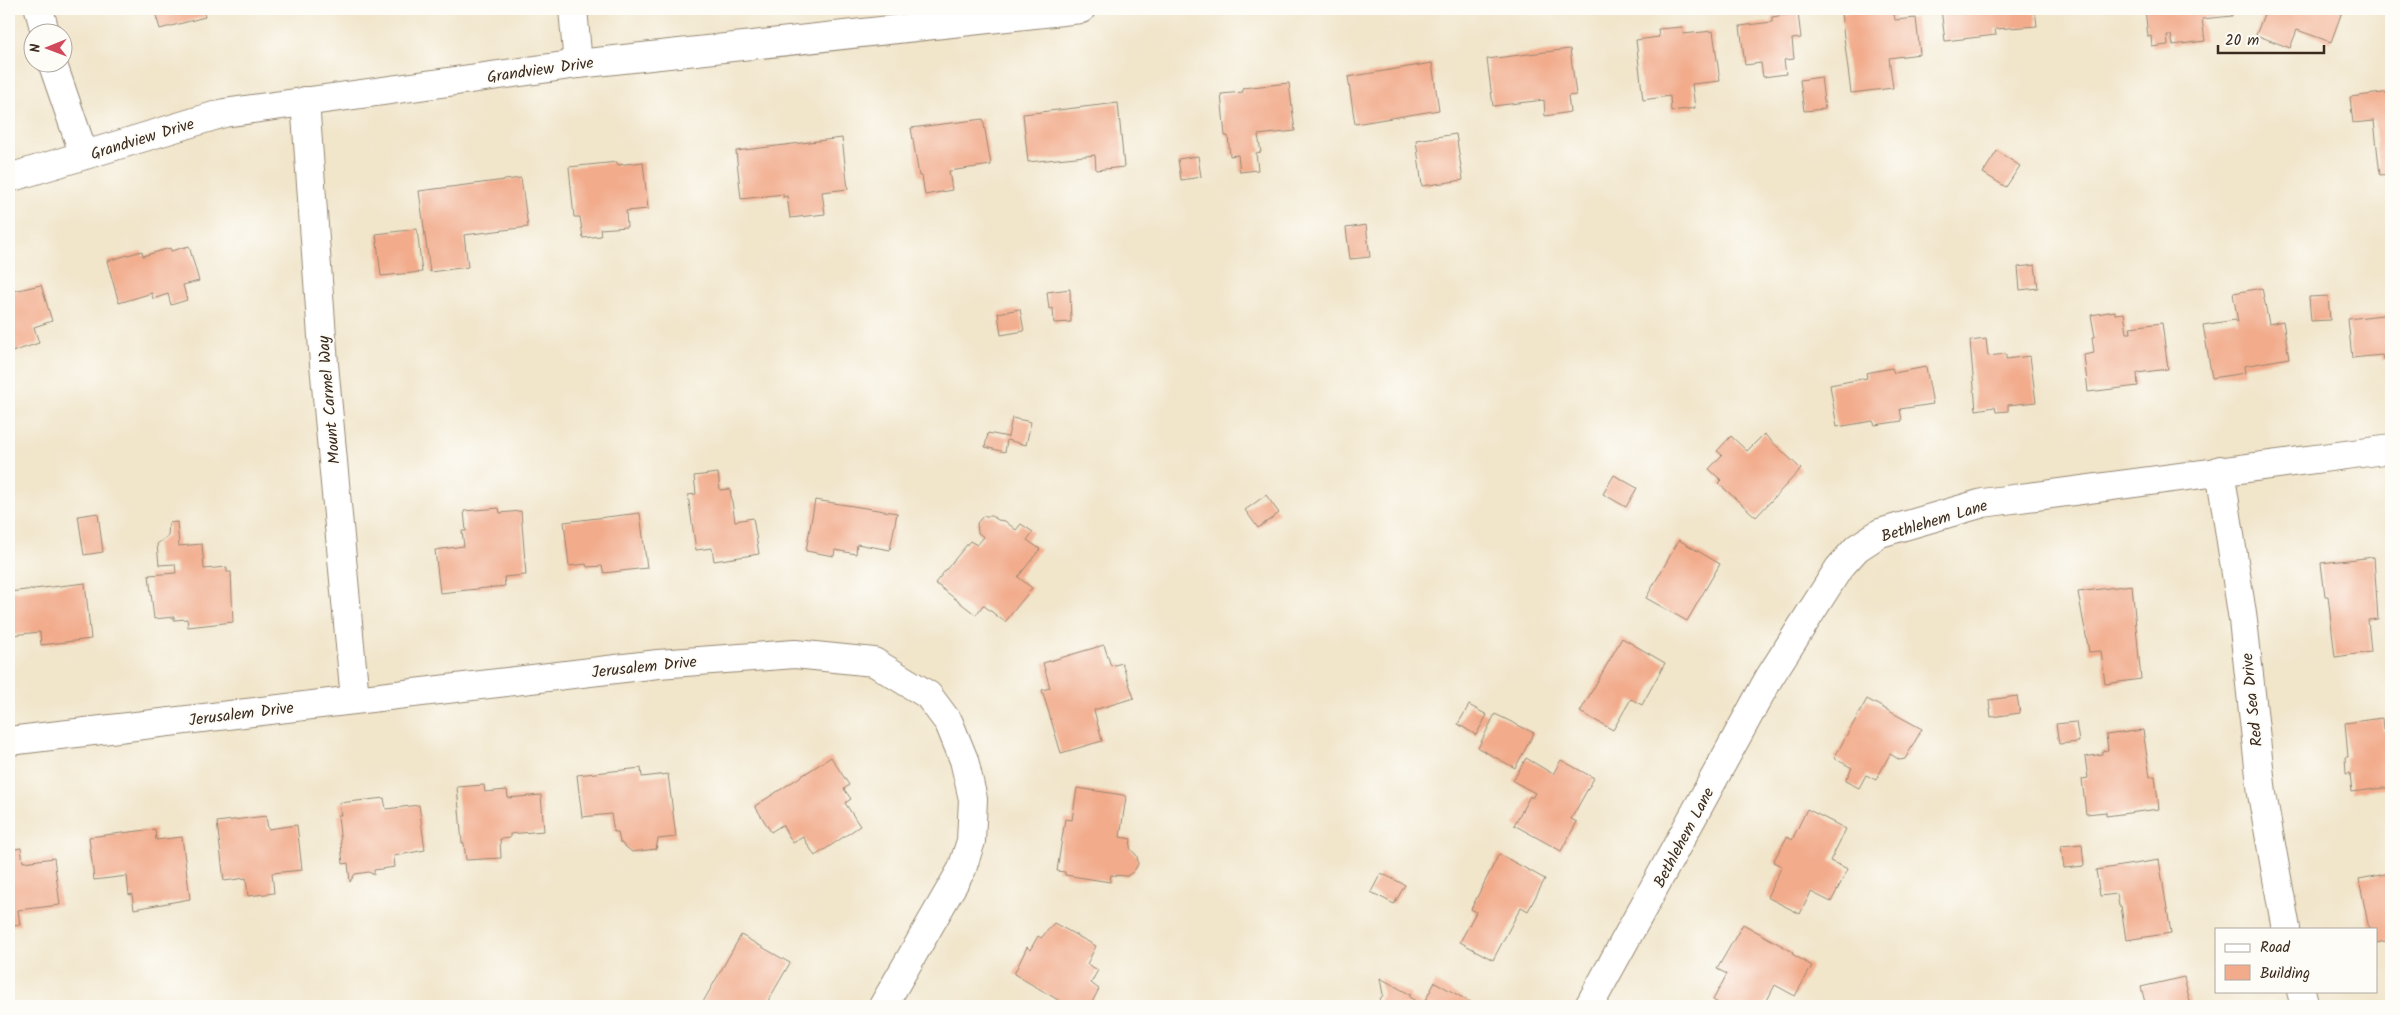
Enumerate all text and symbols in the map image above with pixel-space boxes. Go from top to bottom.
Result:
north arrow [22,22,72,72]
scale bar [2218,22,2324,54]
text: 20 m [2225,29,2259,53]
text: N [25,43,47,53]
street label: Grandview Drive [485,51,595,90]
street label: Grandview Drive [87,112,197,167]
street label: Mount Carmel Way [311,334,348,465]
street label: Bethlehem Lane [1878,493,1991,549]
street label: Jerusalem Drive [590,650,698,685]
street label: Red Sea Drive [2235,652,2270,748]
street label: Jerusalem Drive [187,696,295,733]
street label: Bethlehem Lane [1647,783,1721,892]
legend [2215,928,2378,992]
text: Road [2260,936,2291,960]
text: Building [2260,962,2310,986]

